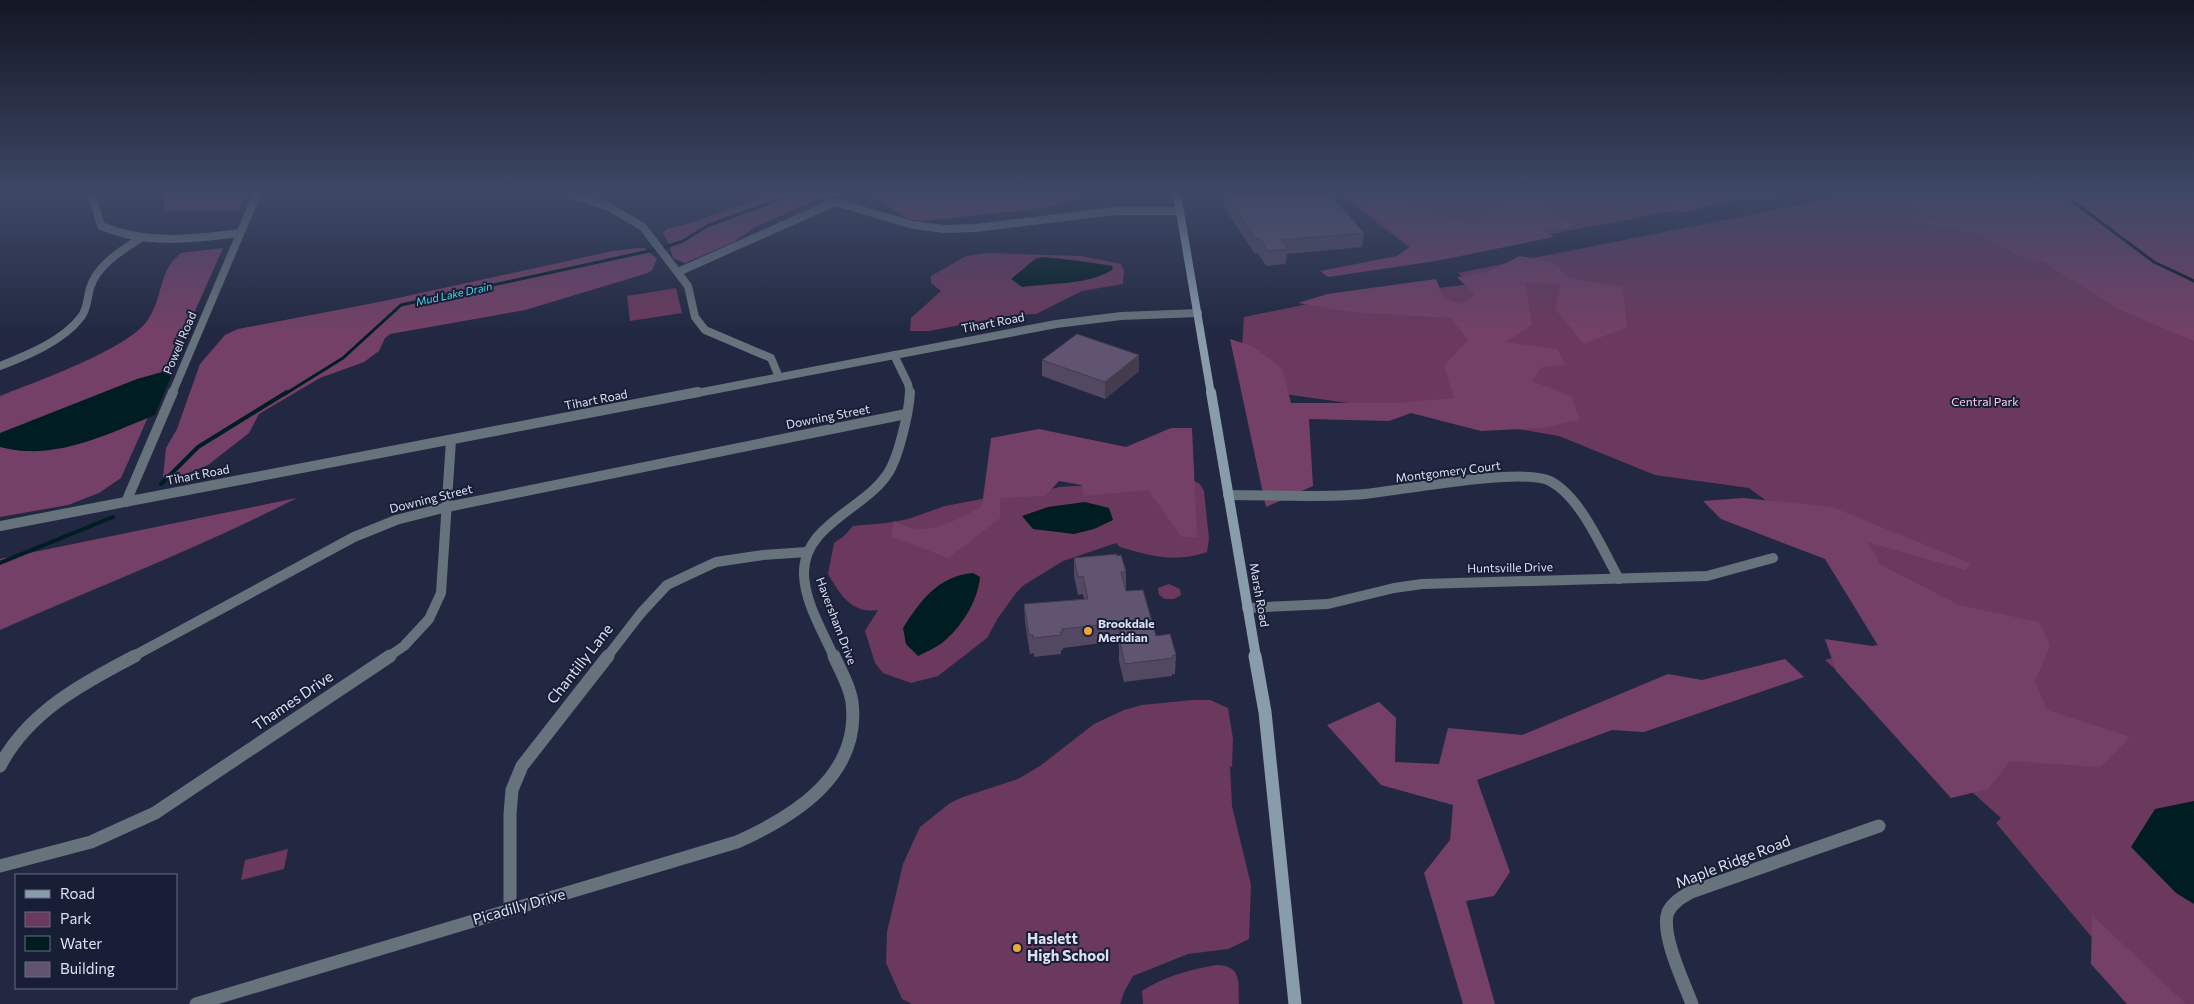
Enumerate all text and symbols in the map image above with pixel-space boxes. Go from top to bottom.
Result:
water label: Mud Lake Drain [414,279,493,308]
street label: Powell Road [160,309,199,376]
street label: Tihart Road [960,309,1026,335]
street label: Tihart Road [563,386,629,412]
park label: Central Park [1951,394,2019,408]
street label: Downing Street [785,401,871,431]
street label: Montgomery Court [1394,458,1501,484]
street label: Tihart Road [165,461,231,487]
street label: Downing Street [388,481,474,515]
street label: Huntsville Drive [1467,559,1553,575]
street label: Marsh Road [1247,562,1273,628]
street label: Haversham Drive [814,575,860,666]
place label: Brookdale Meridian [1098,616,1155,644]
street label: Chantilly Lane [542,620,616,707]
marker: Brookdale Meridian [1082,625,1094,637]
street label: Thames Drive [249,667,336,734]
street label: Maple Ridge Road [1673,831,1793,891]
legend [15,874,178,989]
text: Road [60,884,95,902]
street label: Picadilly Drive [470,884,567,928]
text: Park [60,909,91,927]
place label: Haslett High School [1027,929,1109,964]
text: Water [60,934,102,952]
marker: Haslett High School [1011,942,1023,954]
text: Building [60,959,115,977]

